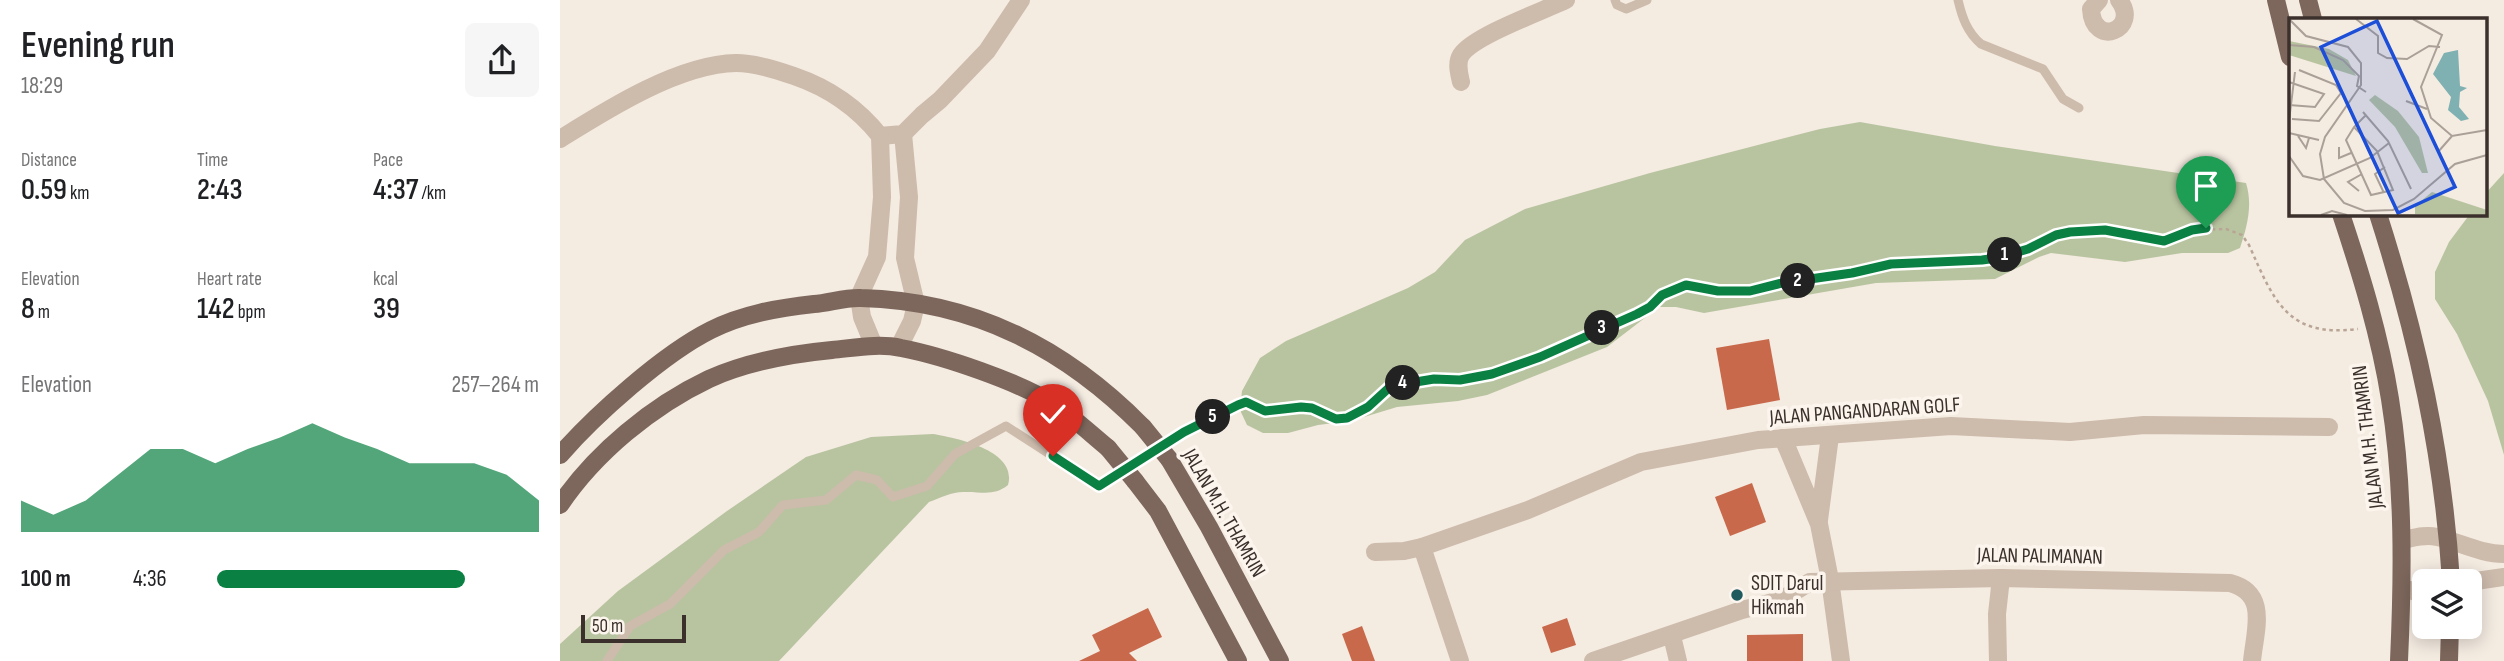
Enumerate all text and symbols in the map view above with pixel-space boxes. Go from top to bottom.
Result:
inset map [2289,18,2486,215]
text: Evening run [21,23,175,68]
button: share [465,23,539,97]
text: 18:29 [21,72,63,100]
text: Distance [21,149,77,172]
text: Time [197,149,228,172]
text: Pace [373,149,403,172]
pin [2176,156,2236,228]
icon: arrive [2187,167,2225,205]
text: 0.59 [21,172,67,208]
text: 2:43 [197,172,243,208]
text: 4:37 [373,172,418,208]
text: km [67,182,89,205]
text: /km [418,182,446,205]
pin: 1 [1988,238,2022,272]
text: 1 [2001,243,2008,266]
pin: 2 [1780,264,1816,298]
text: Elevation [21,268,80,291]
text: Heart rate [197,268,262,291]
text: kcal [373,268,398,291]
text: 2 [1793,269,1802,292]
text: 8 [21,291,35,327]
text: 142 [197,291,235,327]
text: 39 [373,291,400,327]
text: m [35,301,50,324]
text: bpm [235,301,266,324]
pin: 3 [1584,310,1620,346]
text: 3 [1597,316,1606,339]
street label: JALAN M.H. THAMRIN [2347,364,2389,511]
pin: 4 [1386,366,1420,400]
text: Elevation [21,371,92,399]
text: 257–264 m [452,371,539,399]
text: 4 [1398,371,1407,394]
pin [1023,384,1083,456]
street label: JALAN PANGANDARAN GOLF [1768,392,1961,430]
icon: check [1034,395,1072,433]
pin: 5 [1196,400,1230,434]
text: 5 [1208,405,1217,428]
street label: JALAN M.H. THAMRIN [1177,444,1271,582]
street label: JALAN PALIMANAN [1976,542,2103,570]
text: 100 m [21,565,71,593]
text: 4:36 [133,565,167,593]
map controls [2412,569,2482,639]
button: layers [2412,569,2482,639]
place label: SDIT Darul Hikmah [1751,571,1823,620]
marker: SDIT Darul Hikmah [1729,587,1745,603]
scale bar [581,612,686,644]
text: 50 m [592,615,623,638]

